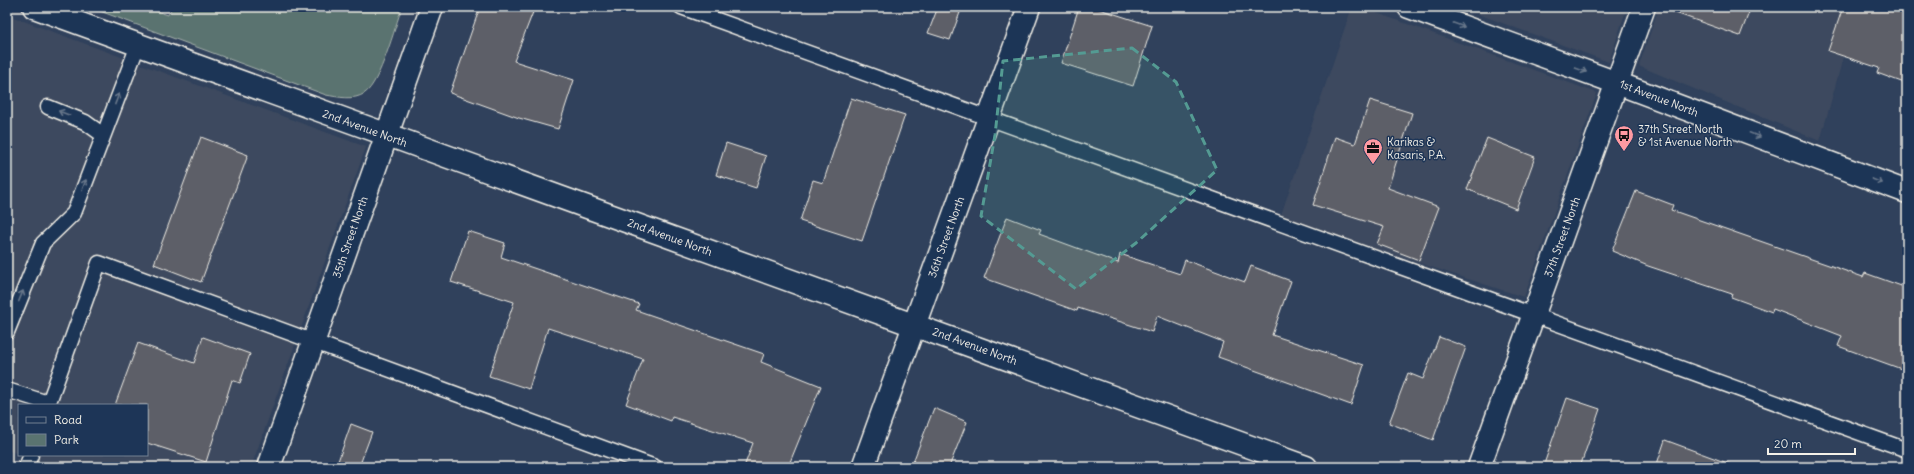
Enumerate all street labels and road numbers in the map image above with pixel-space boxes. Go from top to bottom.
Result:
street label: 1st Avenue North [1618,77,1700,119]
street label: 2nd Avenue North [321,106,409,150]
street label: 35th Street North [329,194,371,280]
street label: 36th Street North [925,194,967,280]
street label: 37th Street North [1541,195,1583,279]
street label: 2nd Avenue North [626,215,714,259]
street label: 2nd Avenue North [931,324,1019,368]

